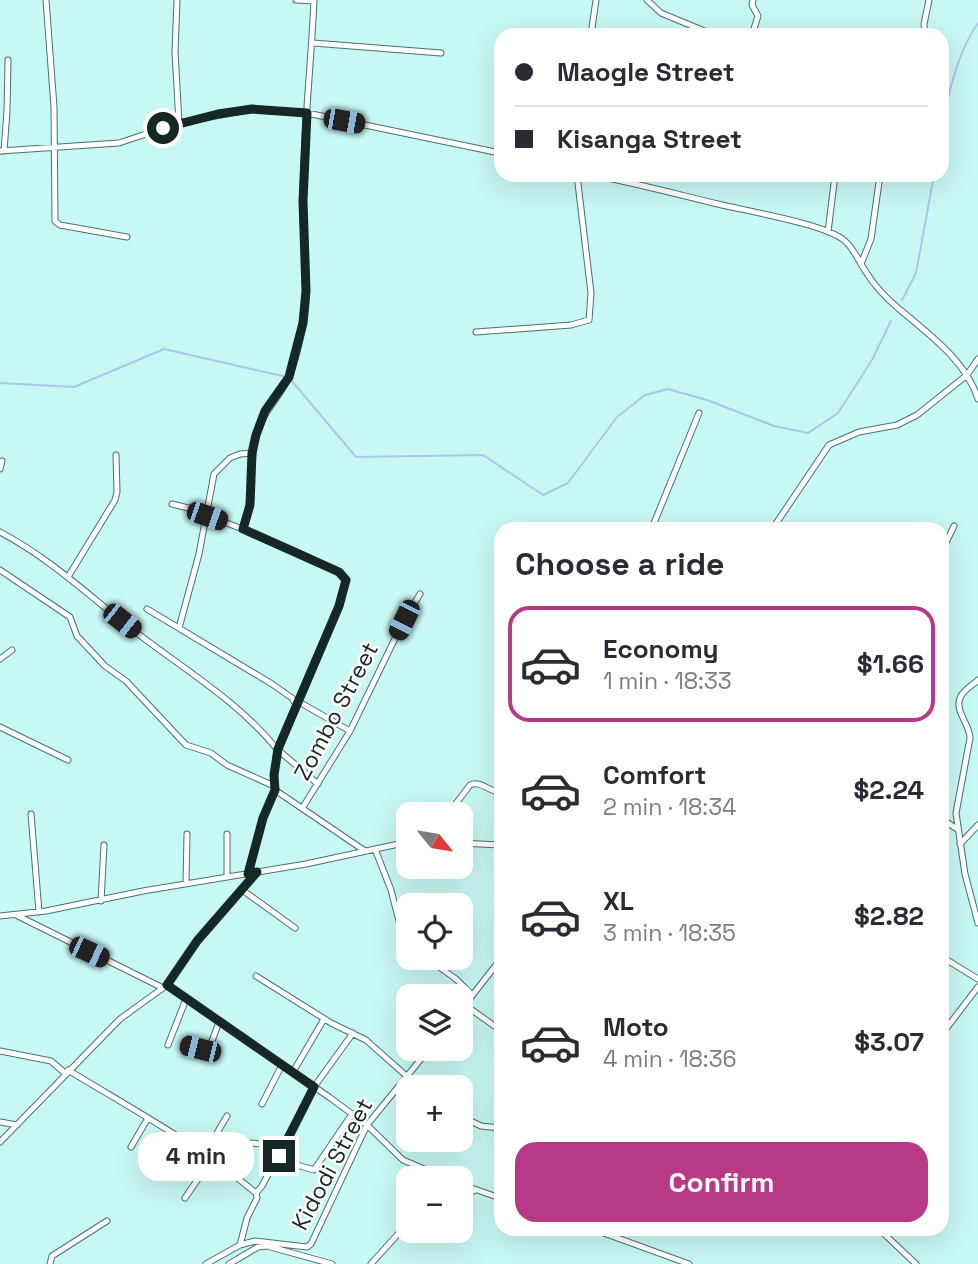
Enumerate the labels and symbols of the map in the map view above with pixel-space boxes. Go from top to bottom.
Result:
car [322,107,367,135]
route start [147,112,179,144]
car [184,499,231,533]
car [386,597,423,643]
car [99,600,146,642]
street label: Zombo Street [287,637,385,785]
north arrow [396,802,472,878]
car [66,934,113,970]
car [178,1034,223,1064]
street label: Kidodi Street [285,1093,379,1235]
callout: 4 min [139,1132,254,1180]
route end [263,1140,295,1172]

